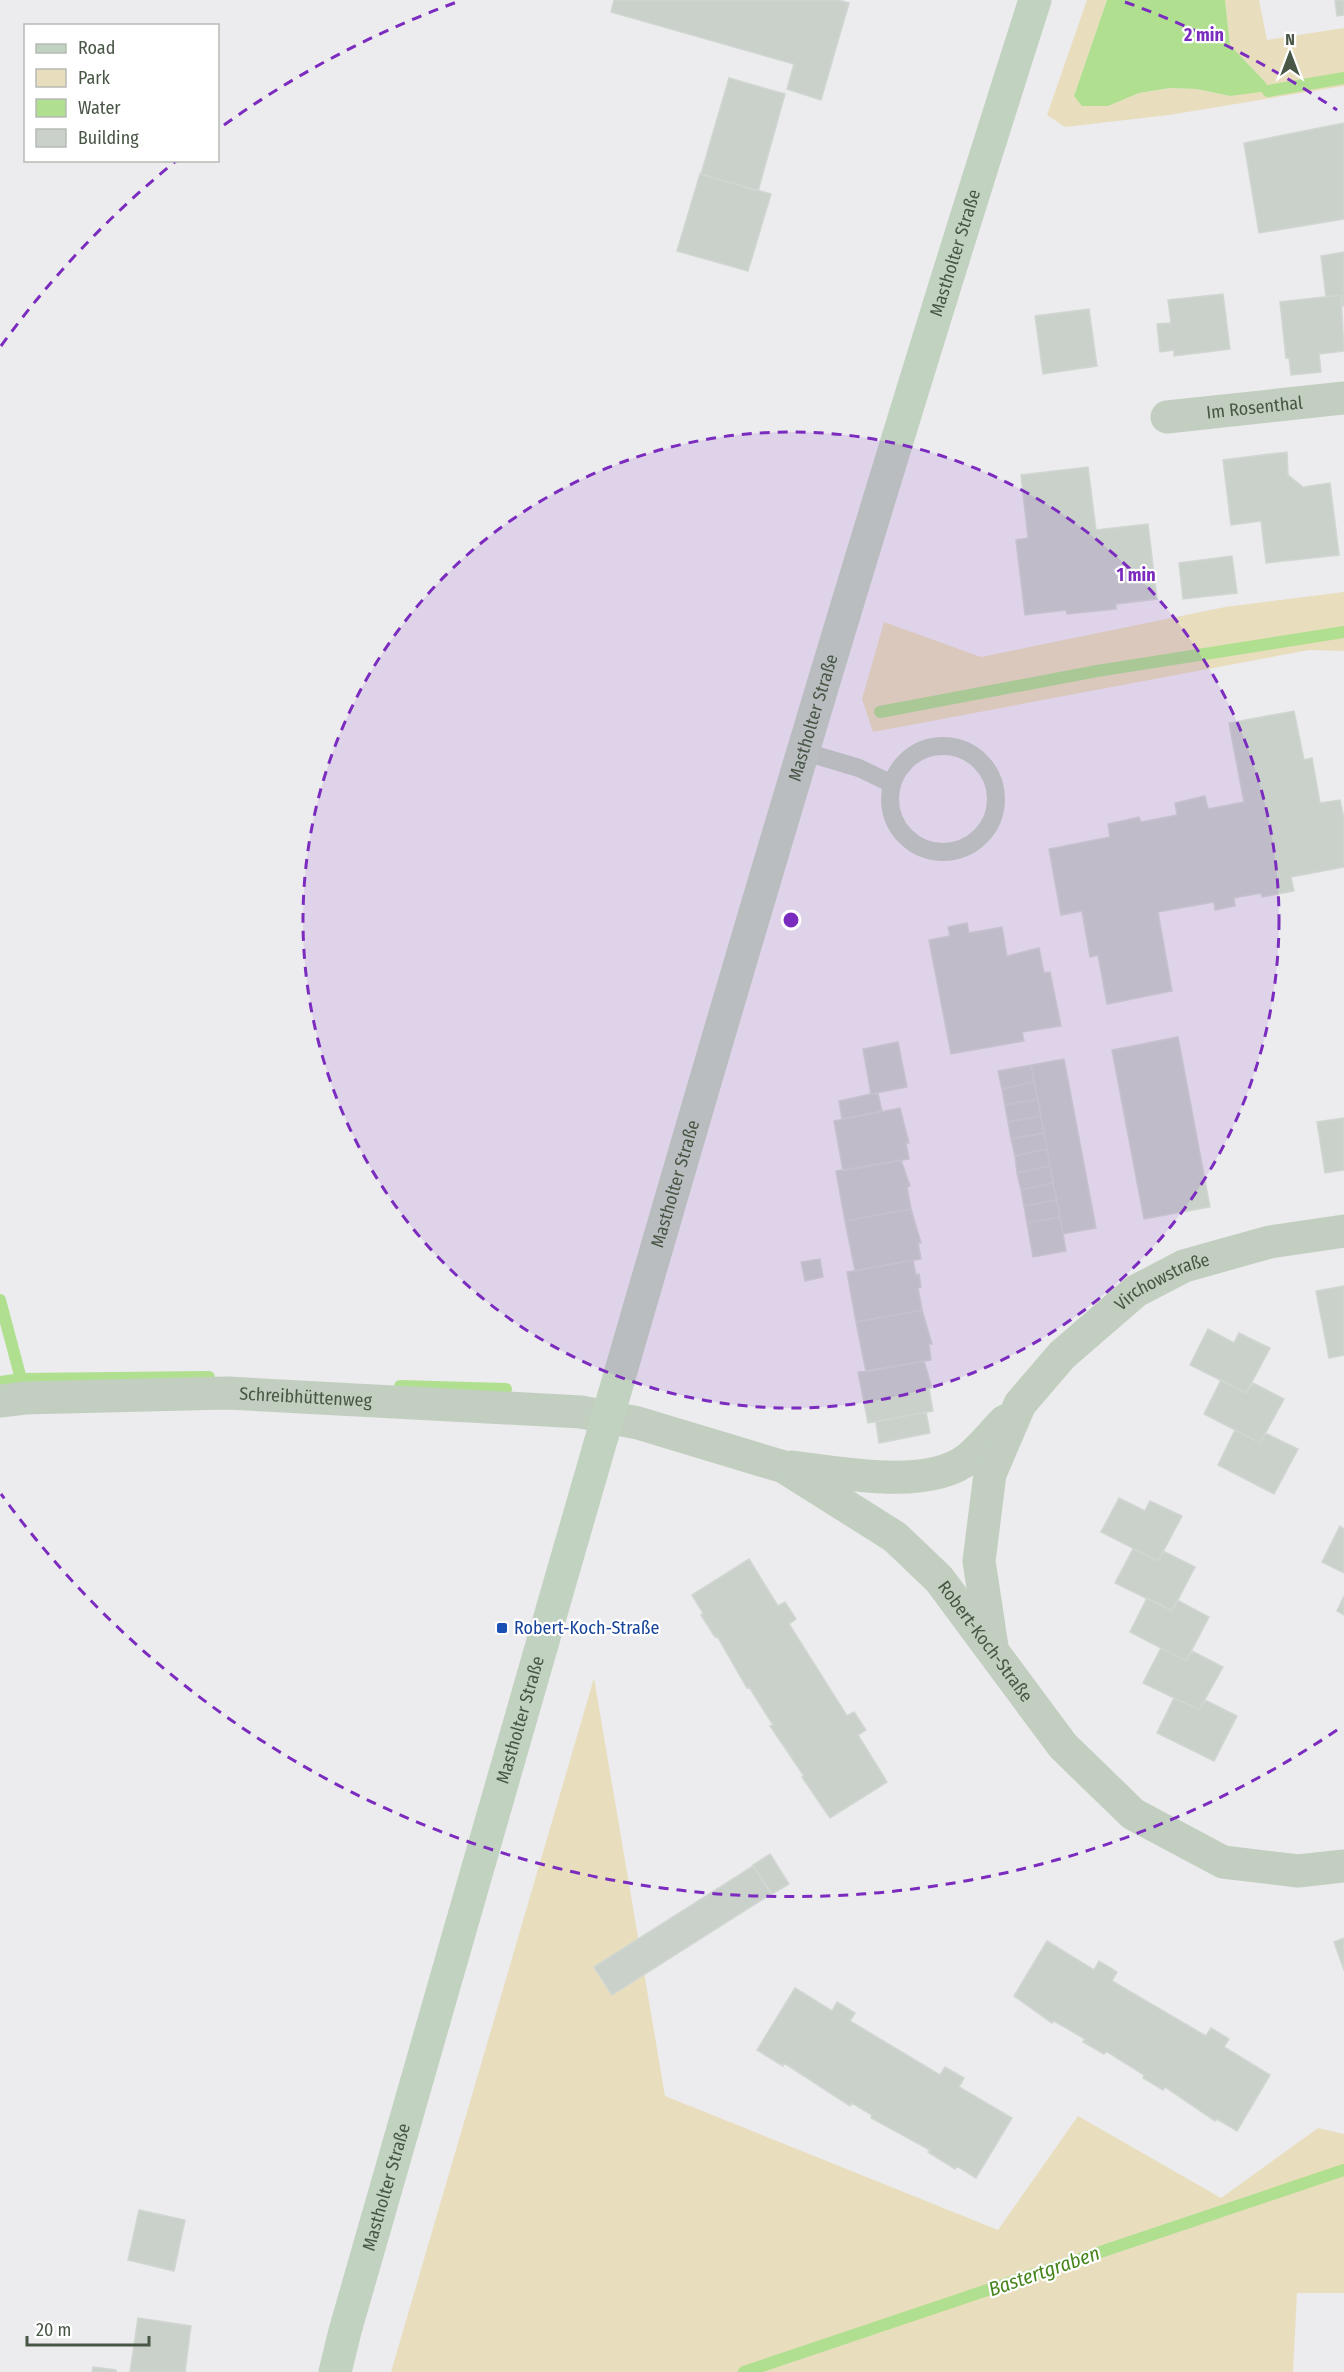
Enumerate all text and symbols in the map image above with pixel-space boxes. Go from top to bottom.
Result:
legend [24,24,219,162]
text: 2 min [1183,24,1224,46]
north arrow [1260,24,1320,84]
text: N [1285,30,1295,49]
text: Road [78,37,115,59]
text: Park [78,67,111,89]
text: Water [78,97,121,119]
text: Building [78,127,139,149]
street label: Mastholter Straße [925,187,985,319]
street label: Im Rosenthal [1205,391,1304,424]
text: 1 min [1116,564,1156,586]
street label: Mastholter Straße [784,651,843,784]
centre of rings [781,910,801,930]
street label: Mastholter Straße [646,1117,704,1250]
street label: Virchowstraße [1110,1248,1212,1315]
street label: Schreibhüttenweg [239,1383,373,1412]
street label: Robert-Koch-Straße [933,1576,1038,1706]
place label: Robert-Koch-Straße [514,1617,659,1639]
marker: Robert-Koch-Straße [495,1621,509,1635]
street label: Mastholter Straße [492,1653,549,1786]
street label: Mastholter Straße [358,2121,415,2253]
water label: Bastertgraben [985,2241,1103,2301]
scale bar [27,2309,148,2347]
text: 20 m [36,2319,71,2341]

